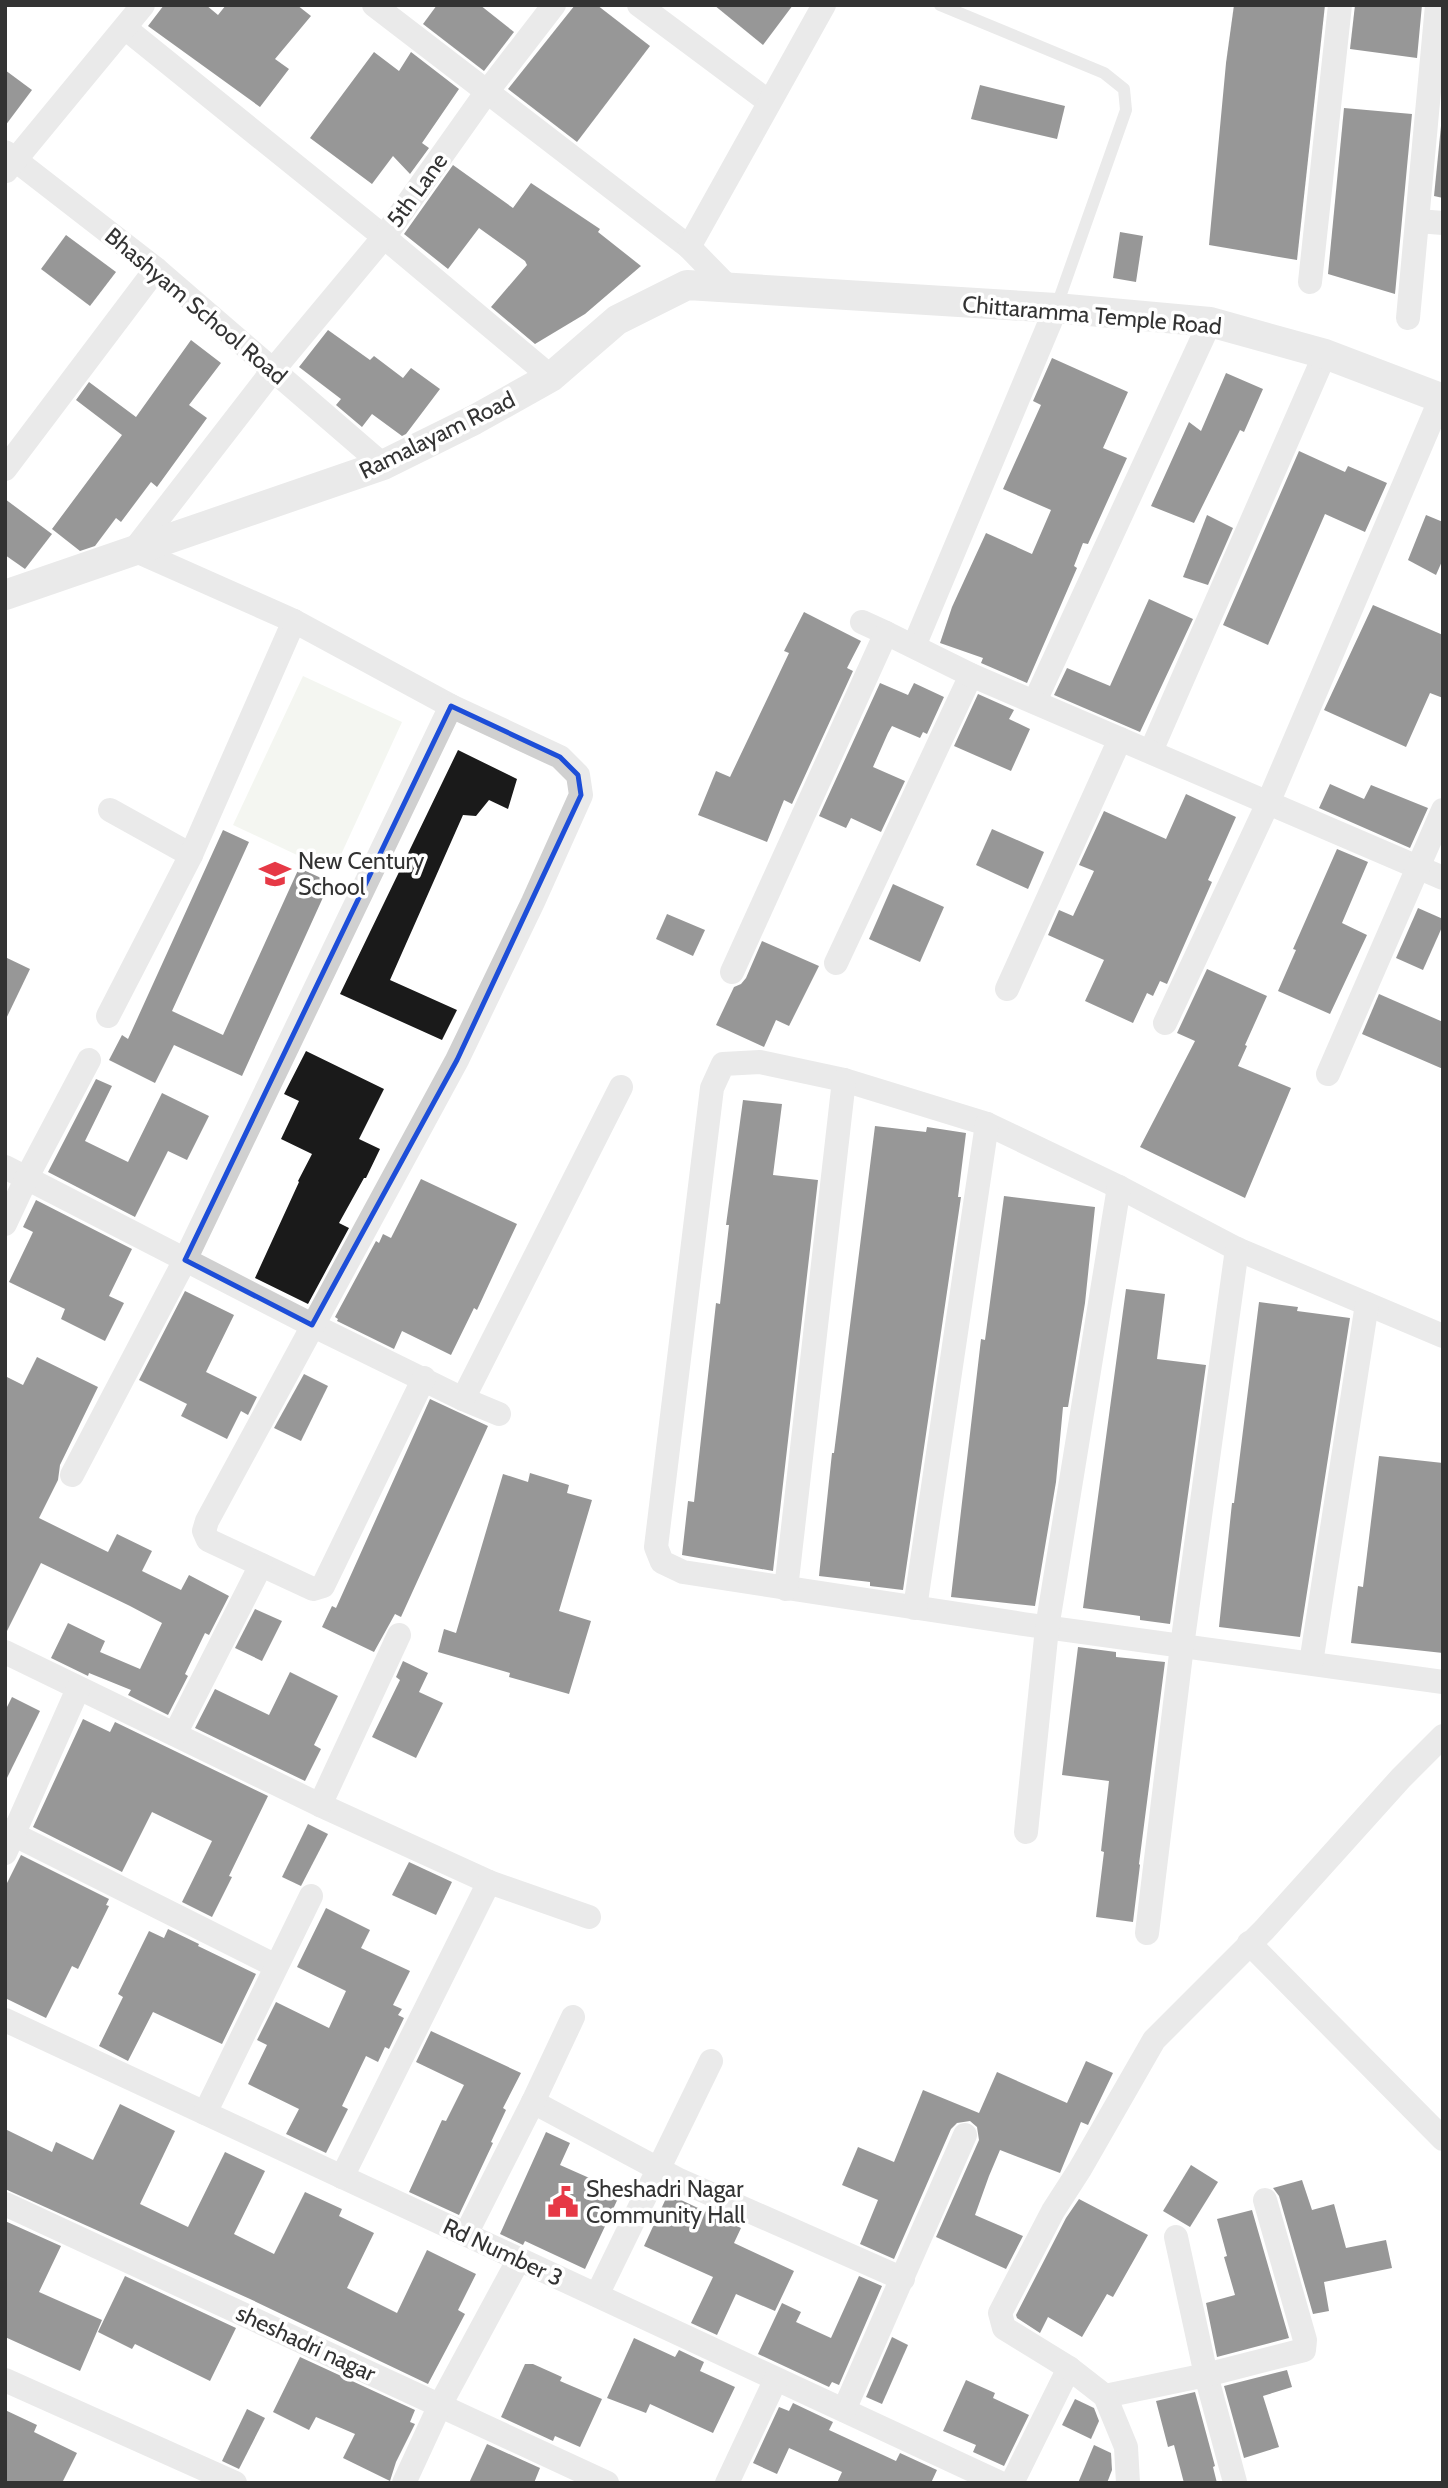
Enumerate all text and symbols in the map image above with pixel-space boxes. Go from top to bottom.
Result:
street label: 5th Lane [381,147,453,233]
street label: Bhashyam School Road [99,222,293,390]
street label: Chittaramma Temple Road [961,290,1223,340]
street label: Ramalayam Road [355,385,519,485]
place label: New Century School [298,847,425,901]
school or university icon: New Century School [258,857,292,891]
place label: Sheshadri Nagar Community Hall [586,2175,746,2229]
public building icon: Sheshadri Nagar Community Hall [546,2185,580,2219]
street label: Rd Number 3 [439,2212,567,2292]
street label: sheshadri nagar [232,2298,381,2388]

